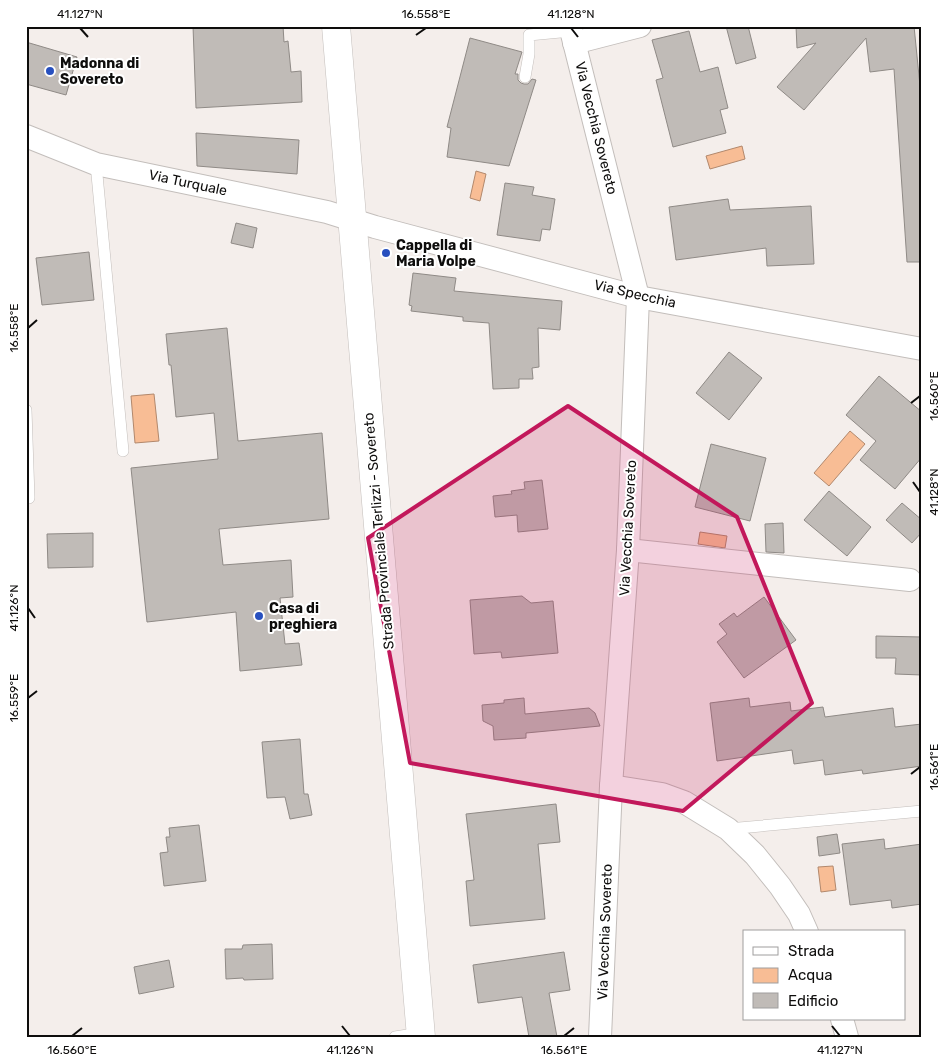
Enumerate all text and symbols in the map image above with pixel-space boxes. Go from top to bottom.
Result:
text: 41.127°N [57,7,103,21]
text: 16.558°E [401,7,451,21]
text: 41.128°N [547,7,595,21]
place label: Madonna di Sovereto [60,55,139,88]
street label: Via Vecchia Sovereto [571,60,621,196]
marker: Madonna di Sovereto [44,65,56,77]
street label: Via Turquale [147,166,229,200]
place label: Cappella di Maria Volpe [396,237,476,270]
marker: Cappella di Maria Volpe [380,247,392,259]
street label: Via Specchia [592,276,678,312]
text: 16.558°E [7,303,21,353]
text: 16.560°E [927,371,941,421]
street label: Strada Provinciale Terlizzi - Sovereto [360,412,398,650]
street label: Via Vecchia Sovereto [616,459,640,597]
text: 41.128°N [927,468,941,516]
text: 41.126°N [7,585,21,631]
place label: Casa di preghiera [269,600,337,633]
marker: Casa di preghiera [253,610,265,622]
text: 16.559°E [7,674,21,722]
text: 16.561°E [927,744,941,790]
street label: Via Vecchia Sovereto [594,864,616,1000]
legend [743,930,906,1020]
text: Strada [788,942,834,960]
text: Acqua [788,966,833,984]
text: Edificio [788,992,838,1010]
text: 16.560°E [47,1043,97,1057]
text: 41.126°N [327,1043,373,1057]
text: 16.561°E [541,1043,587,1057]
text: 41.127°N [817,1043,863,1057]

